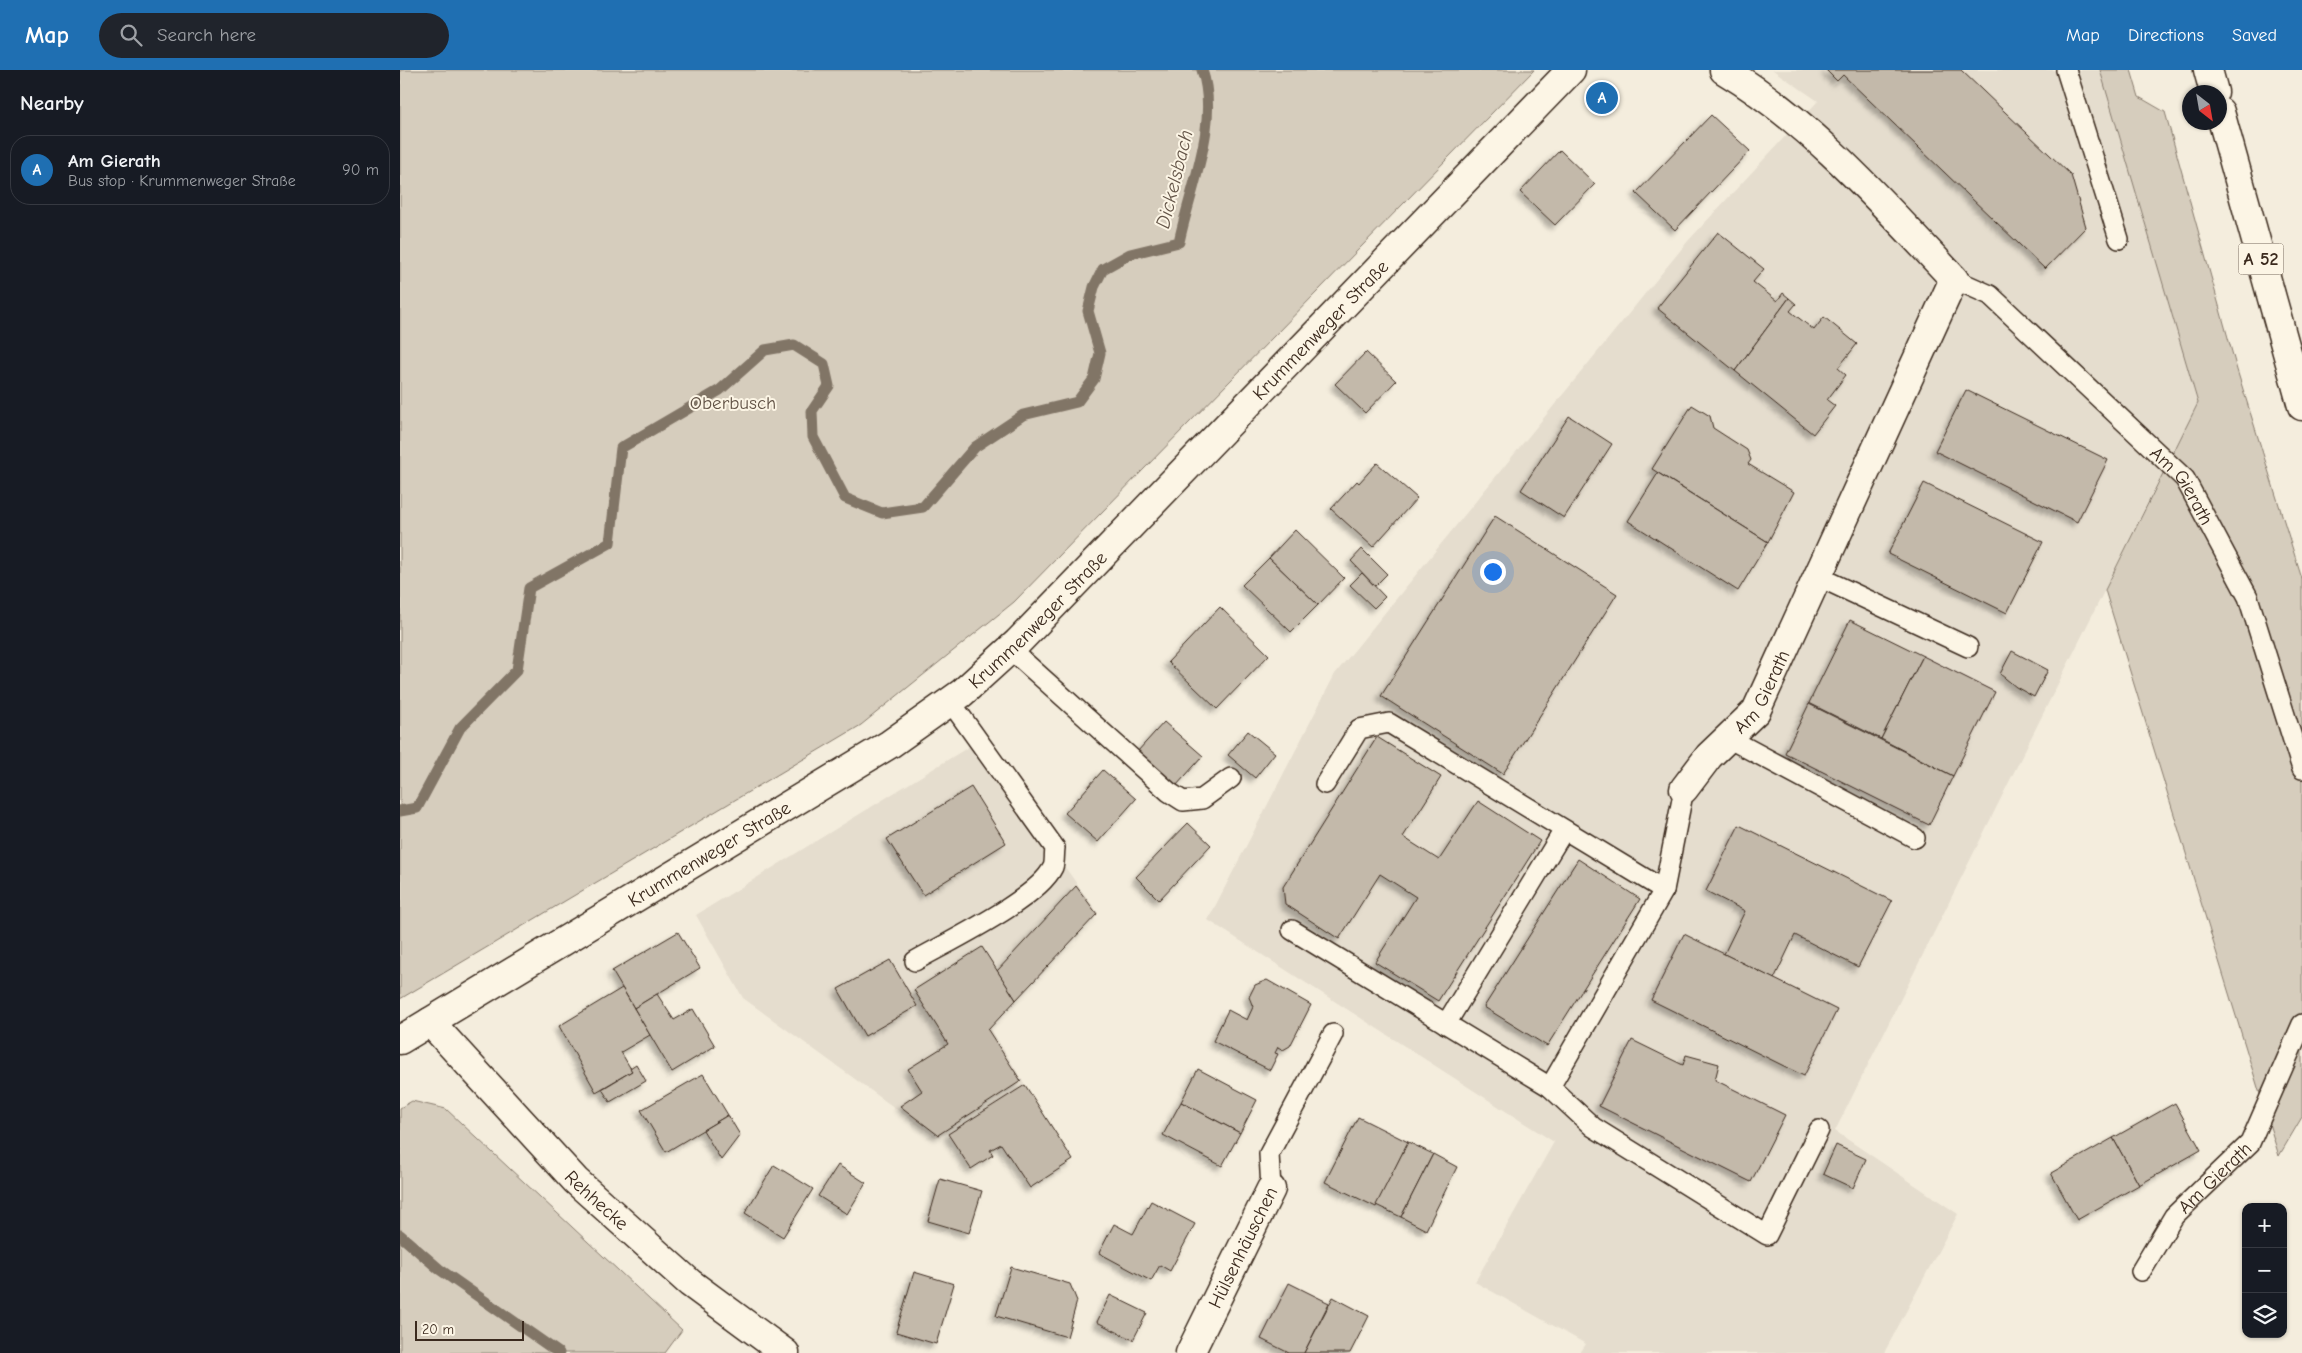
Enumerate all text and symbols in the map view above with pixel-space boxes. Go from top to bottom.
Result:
search box [99,13,449,58]
text: Map [25,21,69,49]
icon: search [117,21,145,49]
text: Search here [157,24,256,46]
text: Map [2066,25,2100,46]
text: Directions [2128,25,2204,46]
text: Saved [2232,25,2277,46]
pin: A [1586,79,1618,117]
north arrow [2182,85,2227,130]
text: Nearby [20,91,84,115]
water label: Dickelsbach [1151,127,1198,231]
text: Am Gierath [68,150,161,172]
text: A [33,161,41,179]
text: 90 m [342,161,379,179]
text: Bus stop · Krummenweger Straße [68,172,296,190]
road number: A 52 [2238,243,2284,274]
street label: Krummenweger Straße [1248,256,1393,405]
park label: Oberbusch [690,392,776,414]
street label: Am Gierath [2145,442,2217,529]
street label: Krummenweger Straße [964,547,1112,694]
your location [1480,559,1506,585]
street label: Am Gierath [1730,647,1794,738]
street label: Krummenweger Straße [624,797,795,912]
street label: Am Gierath [2174,1138,2256,1218]
street label: Rehhecke [560,1166,633,1235]
street label: Hülsenhäuschen [1204,1183,1282,1312]
map controls [2242,1203,2287,1338]
button: + [2242,1203,2287,1248]
button: − [2242,1248,2287,1293]
button: layers [2242,1293,2287,1338]
scale bar [415,1318,524,1341]
text: 20 m [422,1321,454,1338]

